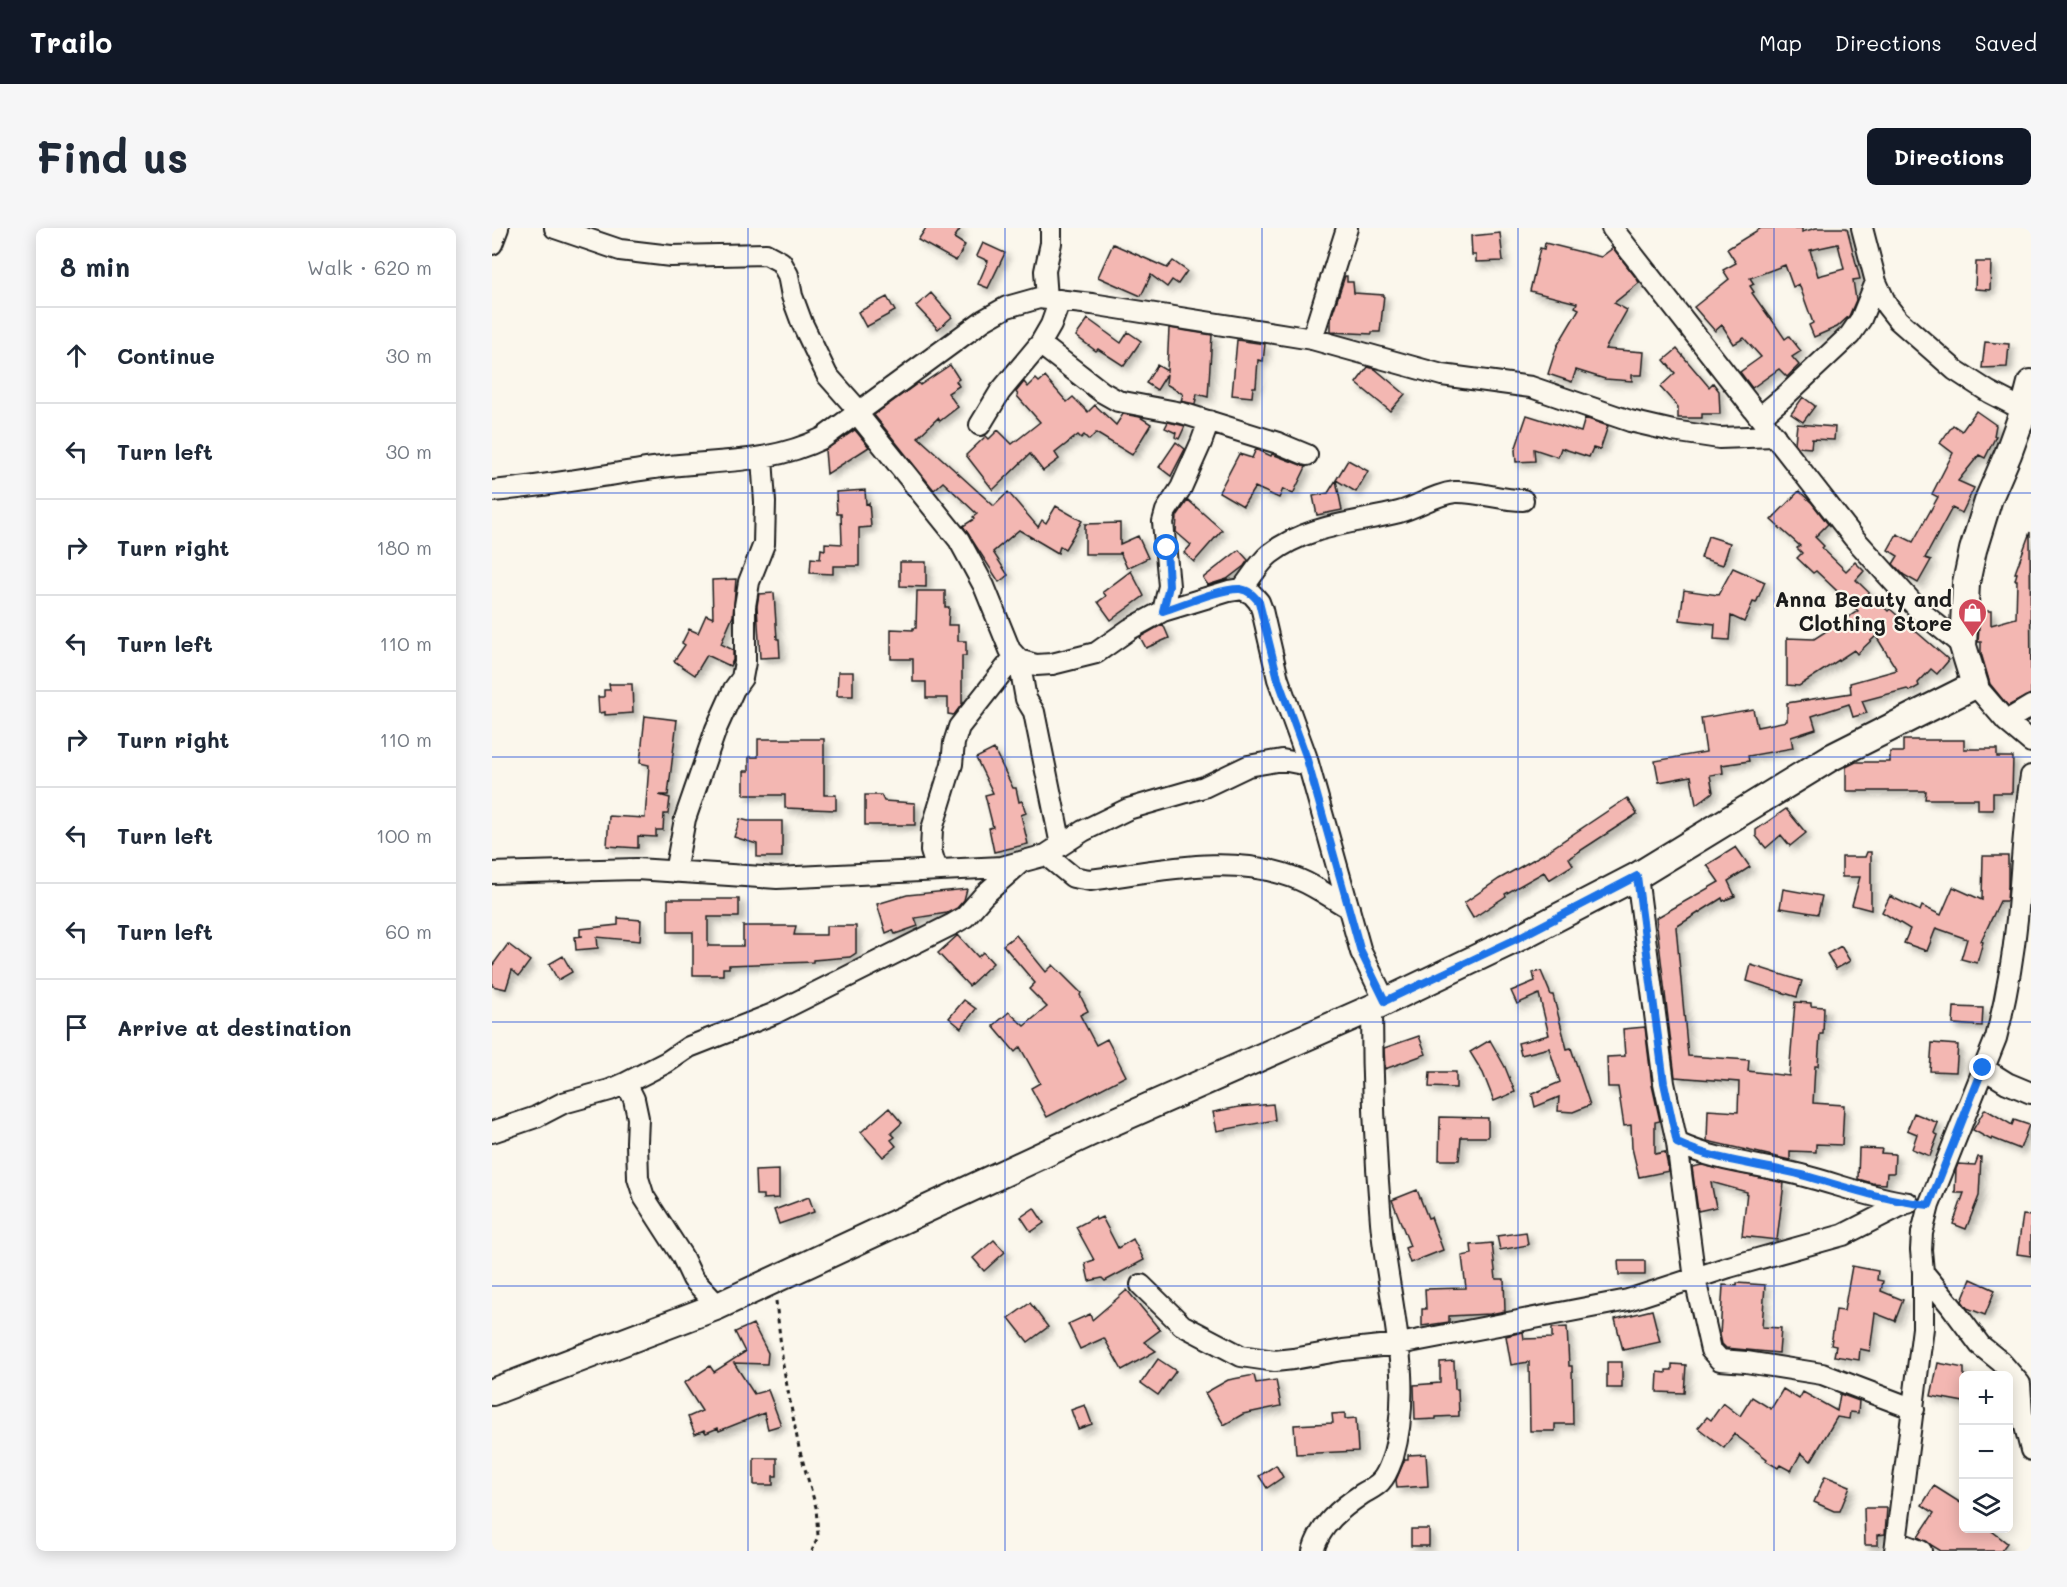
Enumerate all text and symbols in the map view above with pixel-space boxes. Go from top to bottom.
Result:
text: Trailo [30,24,112,60]
text: Map [1759,29,1802,56]
text: Directions [1835,29,1942,56]
text: Saved [1975,29,2037,56]
button: Directions [1867,128,2031,185]
text: Find us [36,129,188,184]
text: 8 min [60,250,130,284]
text: Walk · 620 m [307,254,432,280]
icon: ahead [60,339,93,372]
text: Continue [117,341,215,370]
text: 30 m [386,342,432,368]
icon: left [60,435,93,468]
text: Turn left [117,437,213,466]
text: 30 m [386,438,432,464]
icon: right [60,531,93,564]
text: Turn right [117,533,229,562]
text: 180 m [376,534,432,560]
route start [1153,534,1179,560]
place label: Anna Beauty and Clothing Store [1775,585,1952,636]
shop icon: Anna Beauty and Clothing Store [1957,596,1989,638]
icon: left [60,627,93,660]
text: Turn left [117,629,213,658]
text: 110 m [379,630,432,656]
icon: right [60,723,93,756]
text: Turn right [117,725,229,754]
text: 110 m [379,726,432,752]
icon: left [60,819,93,852]
text: Turn left [117,821,213,850]
text: 100 m [376,822,432,848]
icon: left [60,915,93,948]
text: Turn left [117,917,213,946]
text: 60 m [385,918,432,944]
icon: arrive [60,1011,93,1044]
text: Arrive at destination [117,1013,352,1042]
route end [1969,1054,1995,1080]
map controls [1959,1371,2013,1533]
button: + [1959,1371,2013,1425]
button: − [1959,1425,2013,1479]
button: layers [1959,1479,2013,1533]

